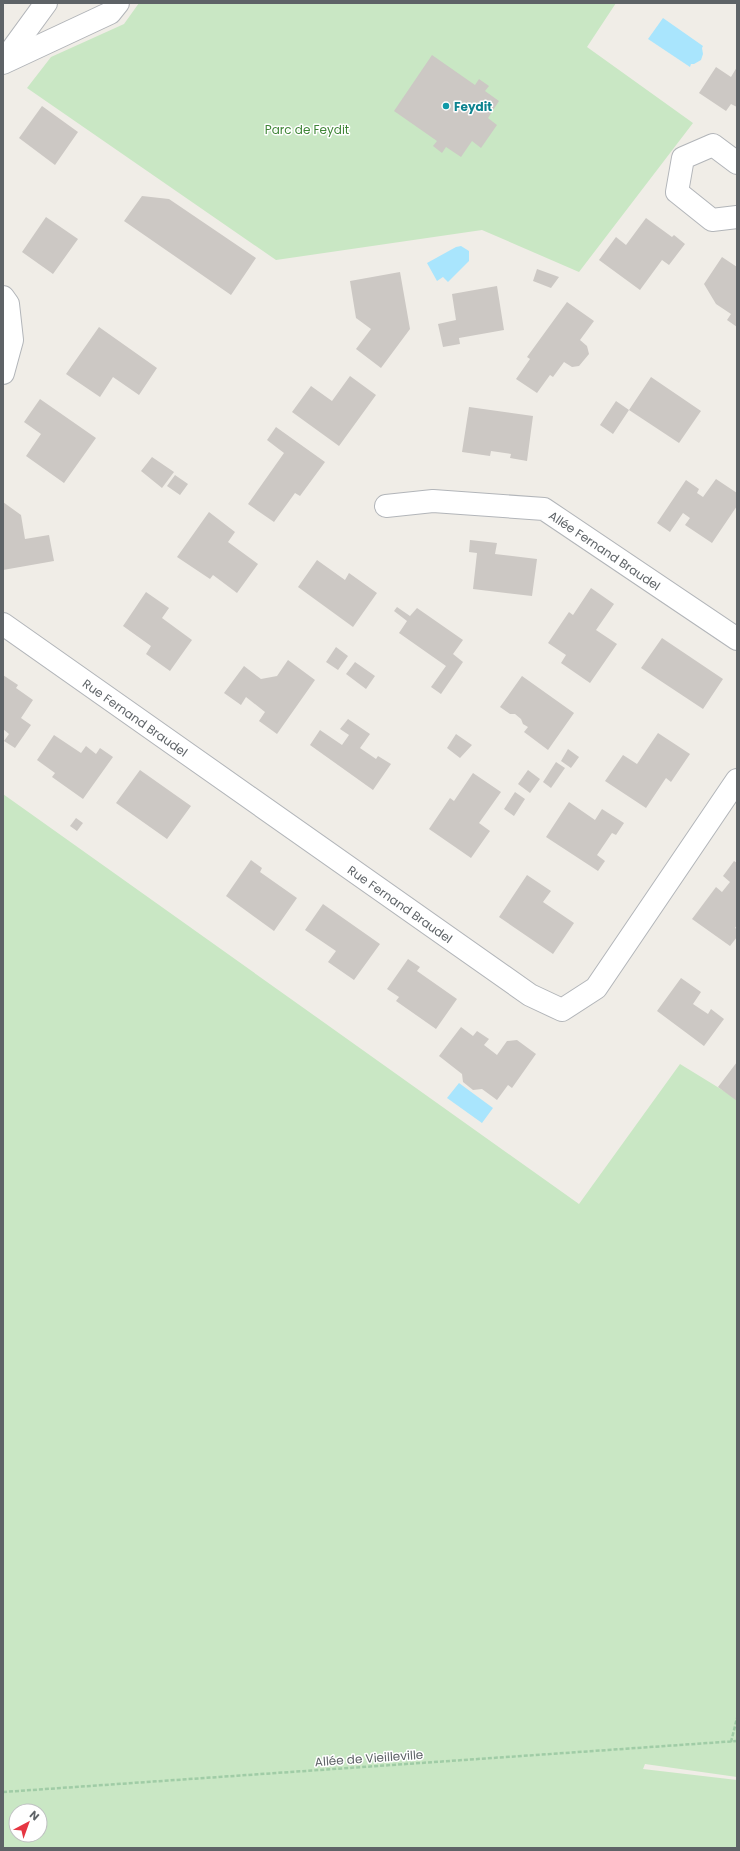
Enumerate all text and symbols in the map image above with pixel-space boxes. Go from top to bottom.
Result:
place label: Feydit [454,98,492,115]
marker: Feydit [441,101,451,111]
park label: Parc de Feydit [265,121,349,138]
street label: Allée Fernand Braudel [546,506,664,594]
street label: Rue Fernand Braudel [80,674,191,760]
street label: Rue Fernand Braudel [345,861,456,947]
street label: Allée de Vieilleville [314,1746,424,1770]
north arrow [8,1803,48,1843]
text: N [26,1807,43,1824]

